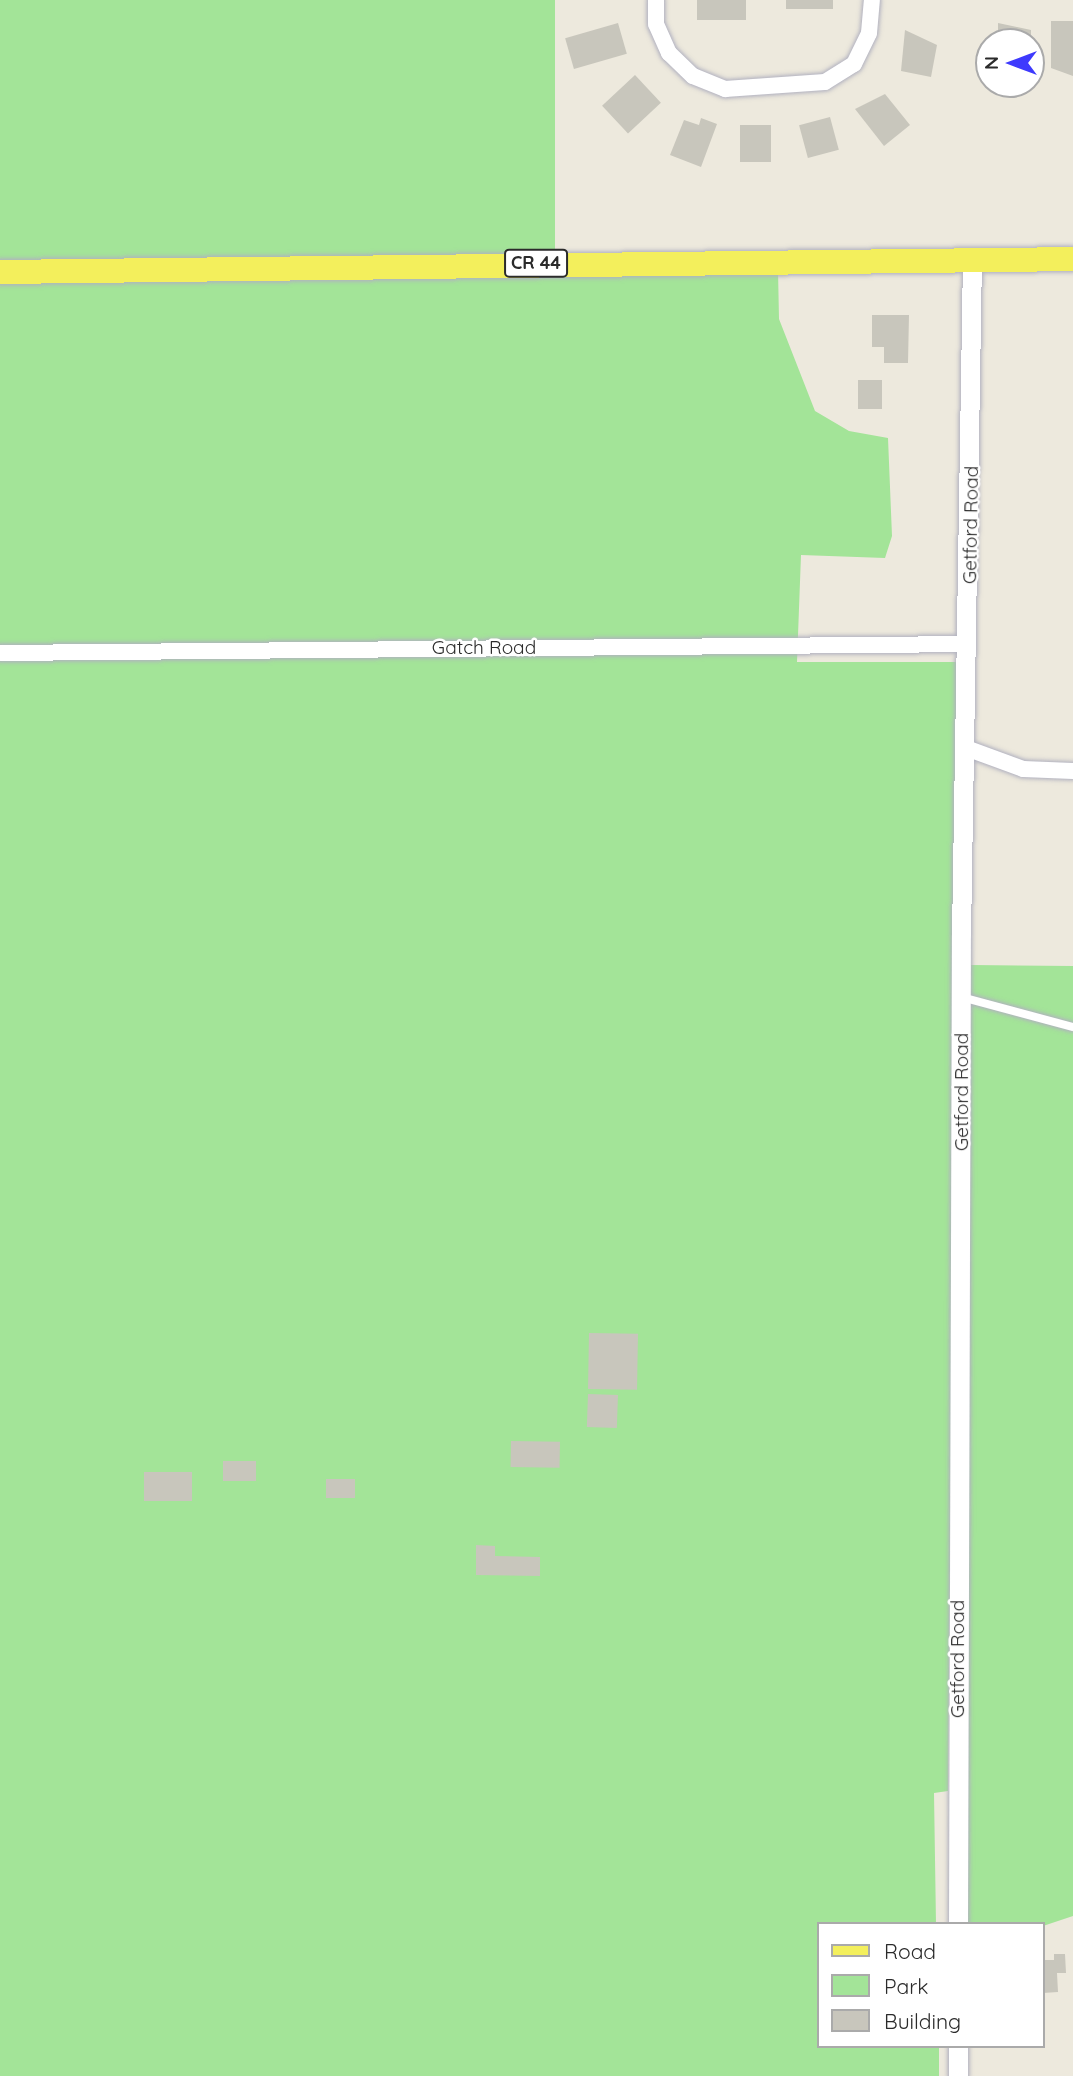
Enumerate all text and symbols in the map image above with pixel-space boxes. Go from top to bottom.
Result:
north arrow [975,28,1045,98]
text: N [979,56,1003,70]
road number: CR 44 [503,248,569,278]
street label: Getford Road [959,466,983,584]
street label: Gatch Road [432,637,536,659]
street label: Getford Road [951,1033,973,1151]
street label: Getford Road [947,1600,969,1718]
legend [818,1922,1045,2048]
text: Road [884,1938,936,1964]
text: Park [884,1973,928,1999]
text: Building [884,2008,961,2034]

